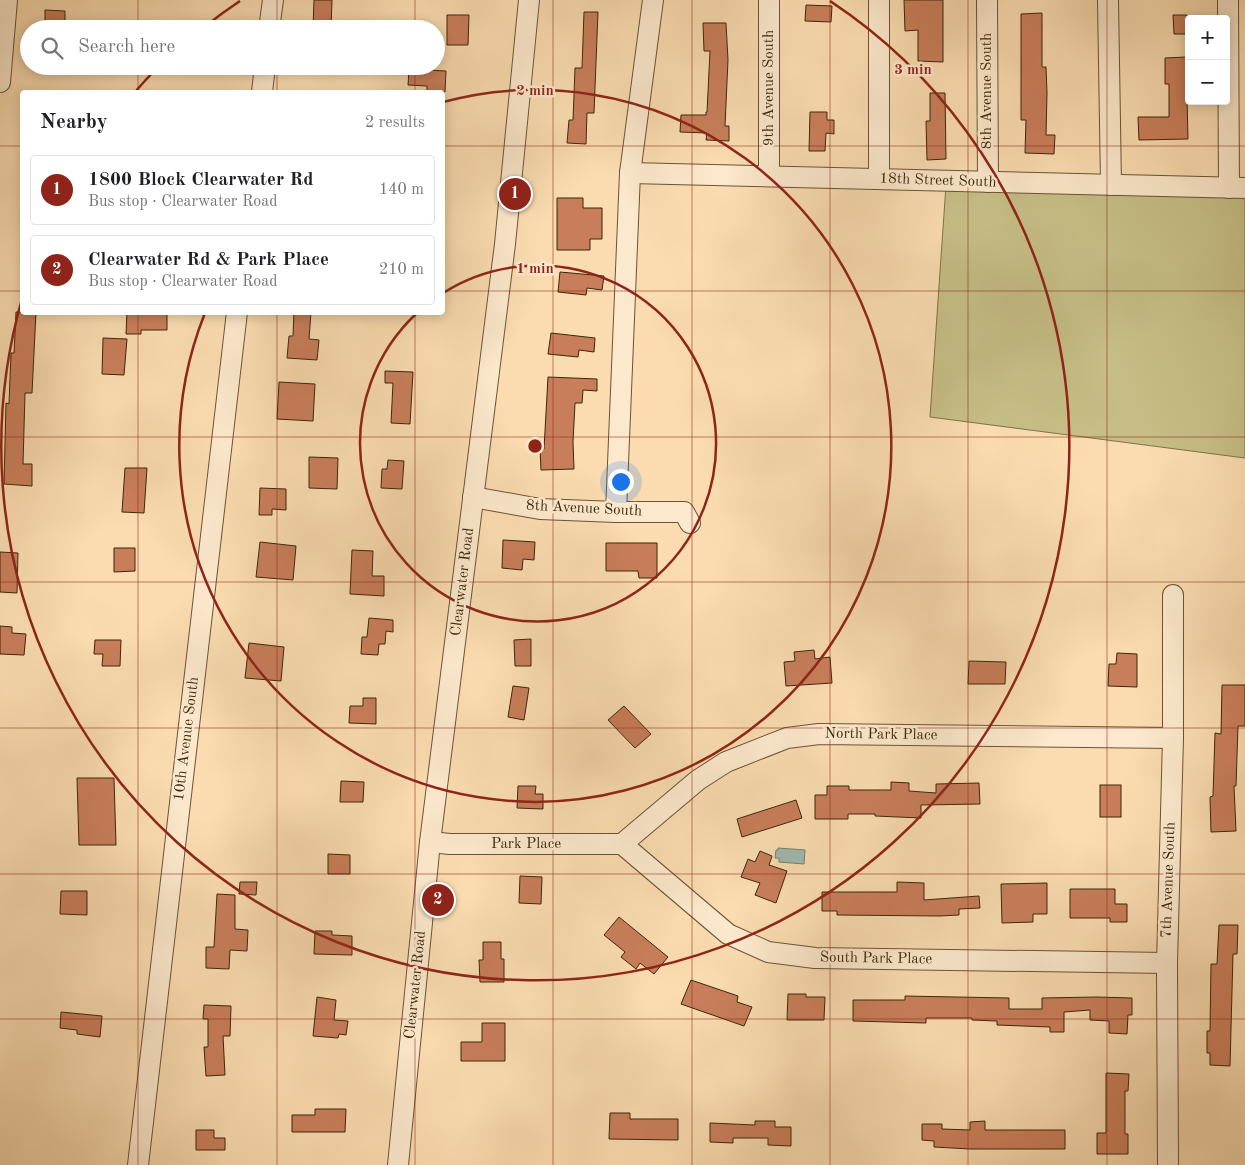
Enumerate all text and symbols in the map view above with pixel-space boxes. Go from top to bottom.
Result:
map controls [1185,15,1230,105]
button: + [1185,15,1230,60]
search box [20,20,445,75]
street label: 9th Avenue South [762,30,777,146]
street label: 8th Avenue South [980,33,995,149]
icon: search [38,34,66,62]
text: Search here [78,38,175,57]
button: − [1185,60,1230,105]
text: 3 min [894,63,932,78]
text: 2 min [516,84,554,99]
text: Nearby [40,112,108,133]
text: 2 results [365,115,425,131]
text: 1800 Block Clearwater Rd [88,171,314,190]
street label: 18th Street South [879,171,997,191]
pin: 1 [499,175,531,213]
text: 1 [52,182,62,198]
text: 140 m [379,182,424,198]
text: Bus stop · Clearwater Road [88,194,278,210]
text: Clearwater Rd & Park Place [88,251,329,270]
text: 2 [52,262,62,278]
text: 210 m [379,262,424,278]
text: 1 min [516,262,554,277]
text: Bus stop · Clearwater Road [88,274,278,290]
centre of rings [526,437,544,455]
your location [608,469,634,495]
street label: 8th Avenue South [526,498,642,520]
street label: Clearwater Road [449,527,477,637]
street label: 10th Avenue South [172,676,202,802]
street label: North Park Place [824,727,938,743]
street label: 7th Avenue South [1159,822,1179,938]
street label: Park Place [491,837,561,852]
pin: 2 [422,881,454,919]
street label: Clearwater Road [403,930,429,1040]
street label: South Park Place [820,951,933,967]

